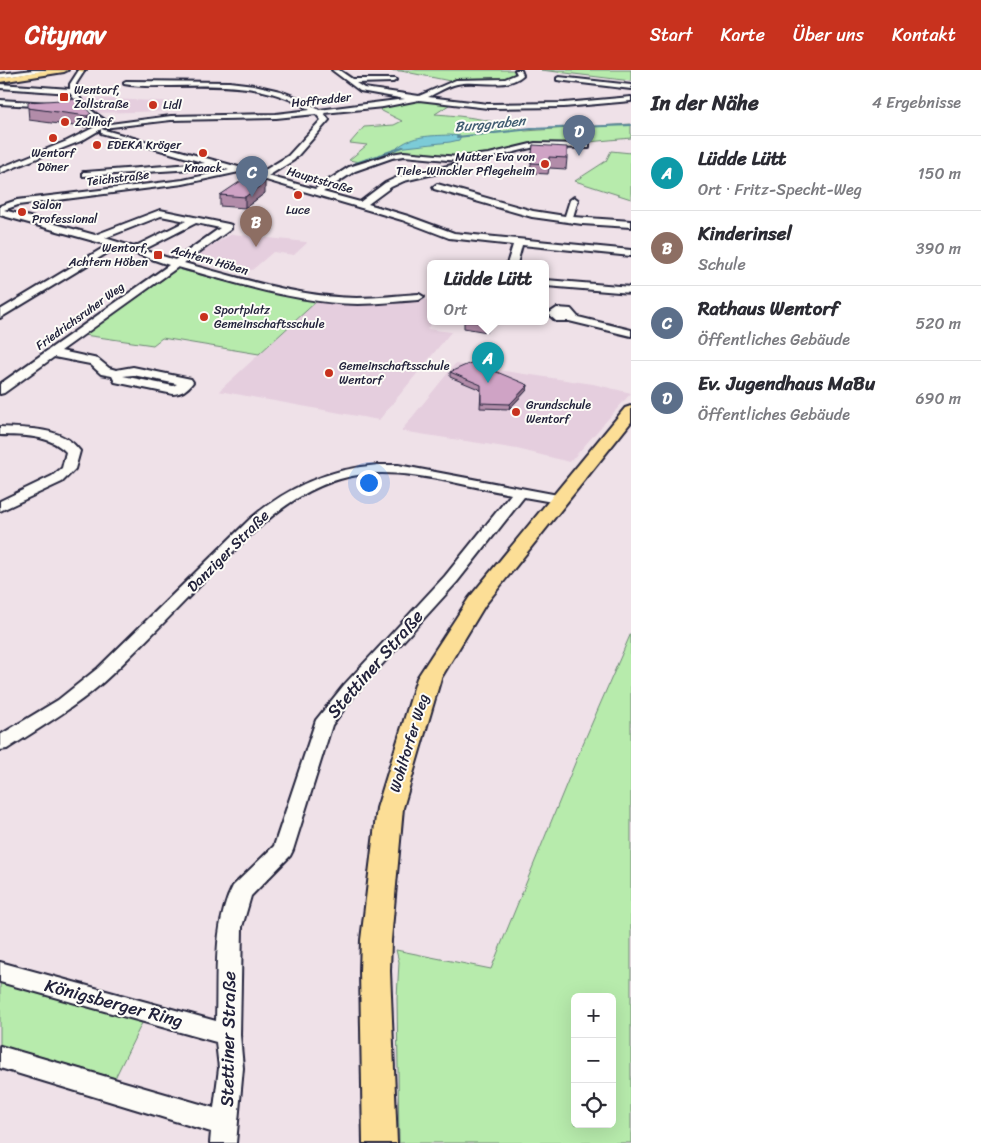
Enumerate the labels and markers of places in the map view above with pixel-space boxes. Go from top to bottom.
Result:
place label: Wentorf, Zollstraße [74,79,129,115]
marker: Wentorf, Zollstraße [58,91,70,103]
place label: Lidl [163,94,182,116]
marker: Lidl [147,99,159,111]
place label: Zollhof [75,111,114,133]
pin: D [563,115,595,156]
marker: Zollhof [59,116,71,128]
marker: Wentorf Döner [47,132,59,144]
place label: EDEKA Kröger [107,134,182,156]
marker: EDEKA Kröger [91,139,103,151]
place label: Wentorf Döner [31,142,76,178]
place label: Mutter Eva von Tiele-Winckler Pflegeheim [396,146,536,182]
marker: Knaack [197,147,209,159]
pin: C [236,156,268,197]
place label: Knaack [184,157,222,179]
marker: Mutter Eva von Tiele-Winckler Pflegeheim [539,158,551,170]
marker: Luce [292,189,304,201]
place label: Salon Professional [32,194,98,230]
place label: Luce [286,199,310,221]
marker: Salon Professional [16,206,28,218]
pin: B [240,206,272,247]
place label: Wentorf, Achtern Höben [68,237,149,273]
marker: Wentorf, Achtern Höben [152,249,164,261]
place label: Sportplatz Gemeinschaftsschule [214,299,325,335]
marker: Sportplatz Gemeinschaftsschule [198,311,210,323]
pin: A [472,342,504,383]
place label: Gemeinschaftsschule Wentorf [339,355,450,391]
marker: Gemeinschaftsschule Wentorf [323,367,335,379]
place label: Grundschule Wentorf [526,394,591,430]
marker: Grundschule Wentorf [510,406,522,418]

